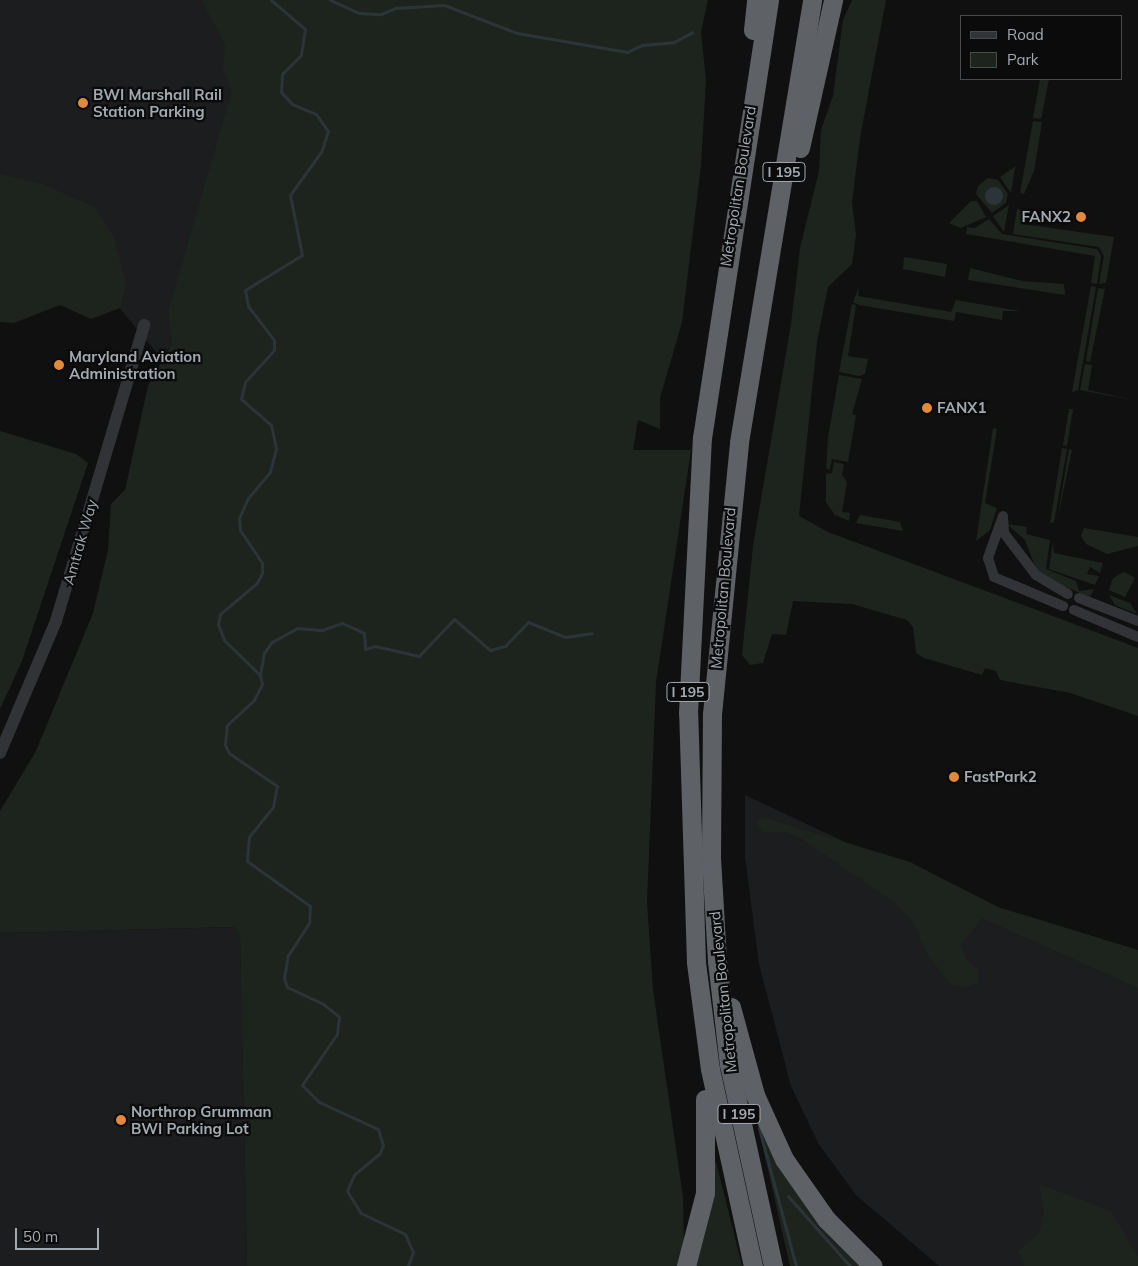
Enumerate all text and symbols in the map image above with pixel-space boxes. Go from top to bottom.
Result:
legend [960,15,1123,80]
text: Road [1007,25,1044,44]
text: Park [1007,50,1039,69]
place label: BWI Marshall Rail Station Parking [93,85,222,120]
marker: BWI Marshall Rail Station Parking [77,97,89,109]
street label: Metropolitan Boulevard [716,105,760,267]
road number: I 195 [762,160,806,183]
place label: FANX2 [1022,208,1071,226]
marker: FANX2 [1075,211,1087,223]
place label: Maryland Aviation Administration [69,347,201,382]
marker: Maryland Aviation Administration [53,359,65,371]
place label: FANX1 [937,399,986,417]
marker: FANX1 [921,402,933,414]
street label: Amtrak Way [59,497,101,587]
street label: Metropolitan Boulevard [707,506,739,670]
road number: I 195 [666,680,710,704]
place label: FastPark2 [964,768,1037,786]
marker: FastPark2 [948,771,960,783]
street label: Metropolitan Boulevard [706,910,740,1074]
place label: Northrop Grumman BWI Parking Lot [131,1102,272,1137]
road number: I 195 [716,1102,762,1126]
marker: Northrop Grumman BWI Parking Lot [115,1114,127,1126]
scale bar [18,1218,101,1250]
text: 50 m [23,1227,58,1246]

